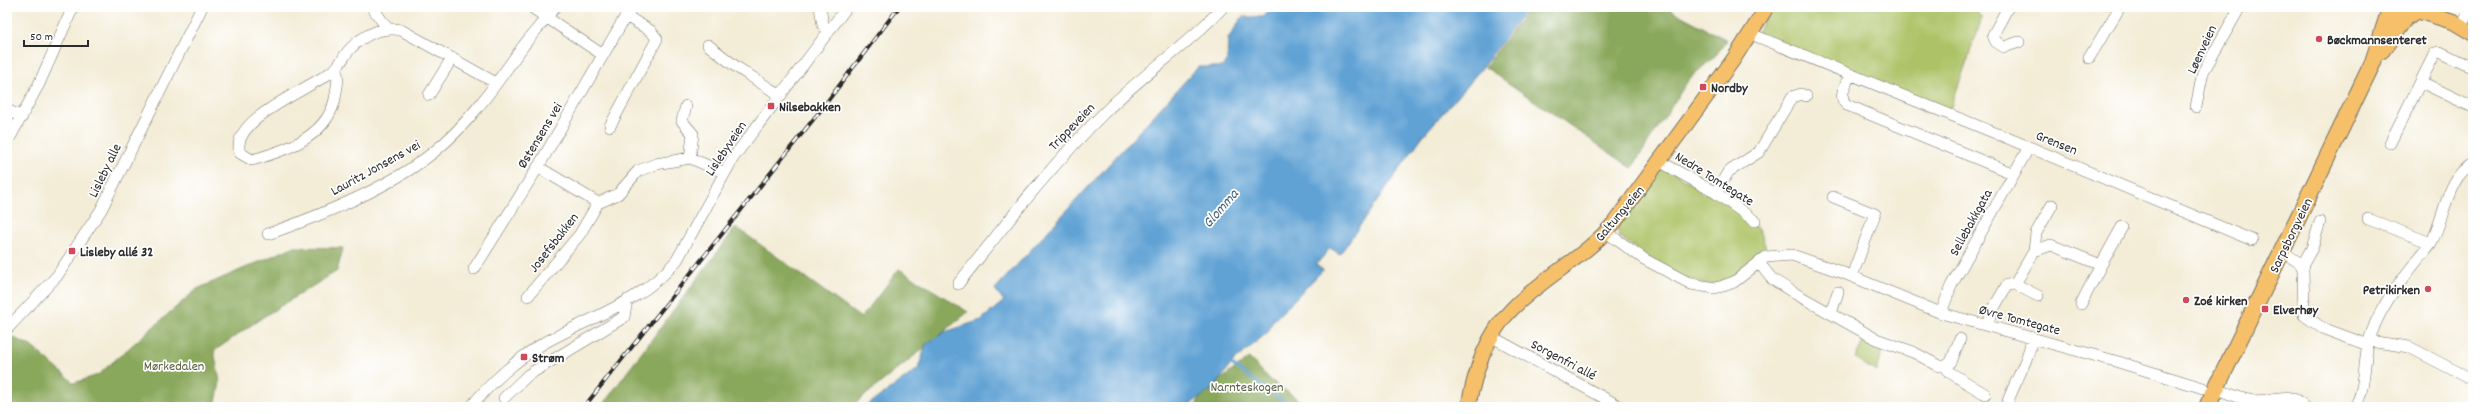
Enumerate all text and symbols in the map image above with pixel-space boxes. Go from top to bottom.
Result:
scale bar [24,22,88,48]
street label: Løenveien [2183,22,2223,78]
text: 50 m [30,29,53,46]
place label: Bøckmannsenteret [2327,31,2428,51]
marker: Bøckmannsenteret [2314,34,2324,44]
place label: Nordby [1711,79,1749,99]
marker: Nordby [1698,82,1708,92]
place label: Nilsebakken [779,98,841,118]
street label: Østensens vei [513,99,568,173]
street label: Trippeveien [1045,99,1100,156]
marker: Nilsebakken [766,101,776,111]
street label: Lislebyveien [701,118,752,181]
street label: Grensen [2032,126,2080,161]
street label: Lauritz Jonsens vei [327,136,425,202]
street label: Lisleby alle [84,140,128,201]
street label: Nedre Tomtegate [1671,147,1757,212]
street label: Galtungveien [1591,182,1650,247]
water label: Glomma [1198,184,1245,234]
street label: Sellebakkgata [1945,186,1999,260]
street label: Sarpsborgveien [2265,195,2319,277]
street label: Josefsbakken [525,209,584,277]
place label: Lisleby allé 32 [80,243,153,263]
marker: Lisleby allé 32 [67,246,77,256]
place label: Petrikirken [2363,281,2421,301]
marker: Petrikirken [2423,284,2433,294]
place label: Zoé kirken [2194,292,2248,312]
marker: Zoé kirken [2181,295,2191,305]
street label: Øvre Tomtegate [1977,300,2062,341]
place label: Elverhøy [2273,301,2320,321]
marker: Elverhøy [2260,304,2270,314]
street label: Sorgenfri allé [1527,335,1599,386]
place label: Strøm [532,349,565,369]
marker: Strøm [519,352,529,362]
park label: Mørkedalen [144,357,204,377]
park label: Narnteskogen [1210,378,1284,398]

